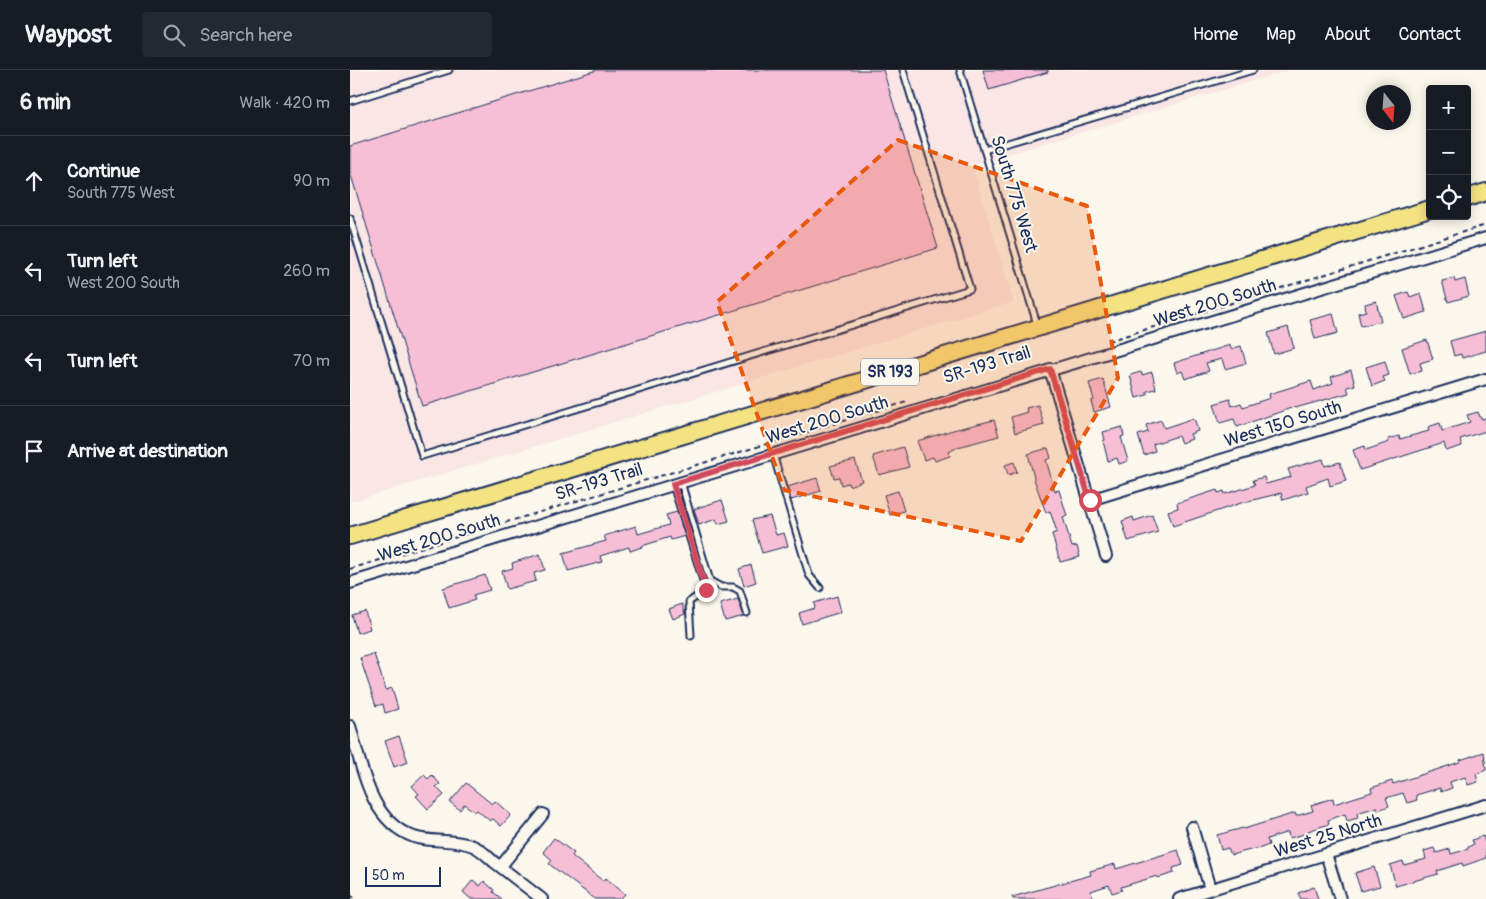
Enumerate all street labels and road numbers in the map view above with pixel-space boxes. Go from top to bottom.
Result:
street label: South 775 West [985,133,1043,256]
street label: West 200 South [1151,273,1279,333]
street label: SR-193 Trail [940,341,1034,389]
road number: SR 193 [861,358,919,386]
street label: West 200 South [763,390,891,450]
street label: West 150 South [1222,395,1344,453]
street label: SR-193 Trail [552,458,646,506]
street label: West 200 South [375,508,503,568]
street label: West 25 North [1271,809,1385,863]

